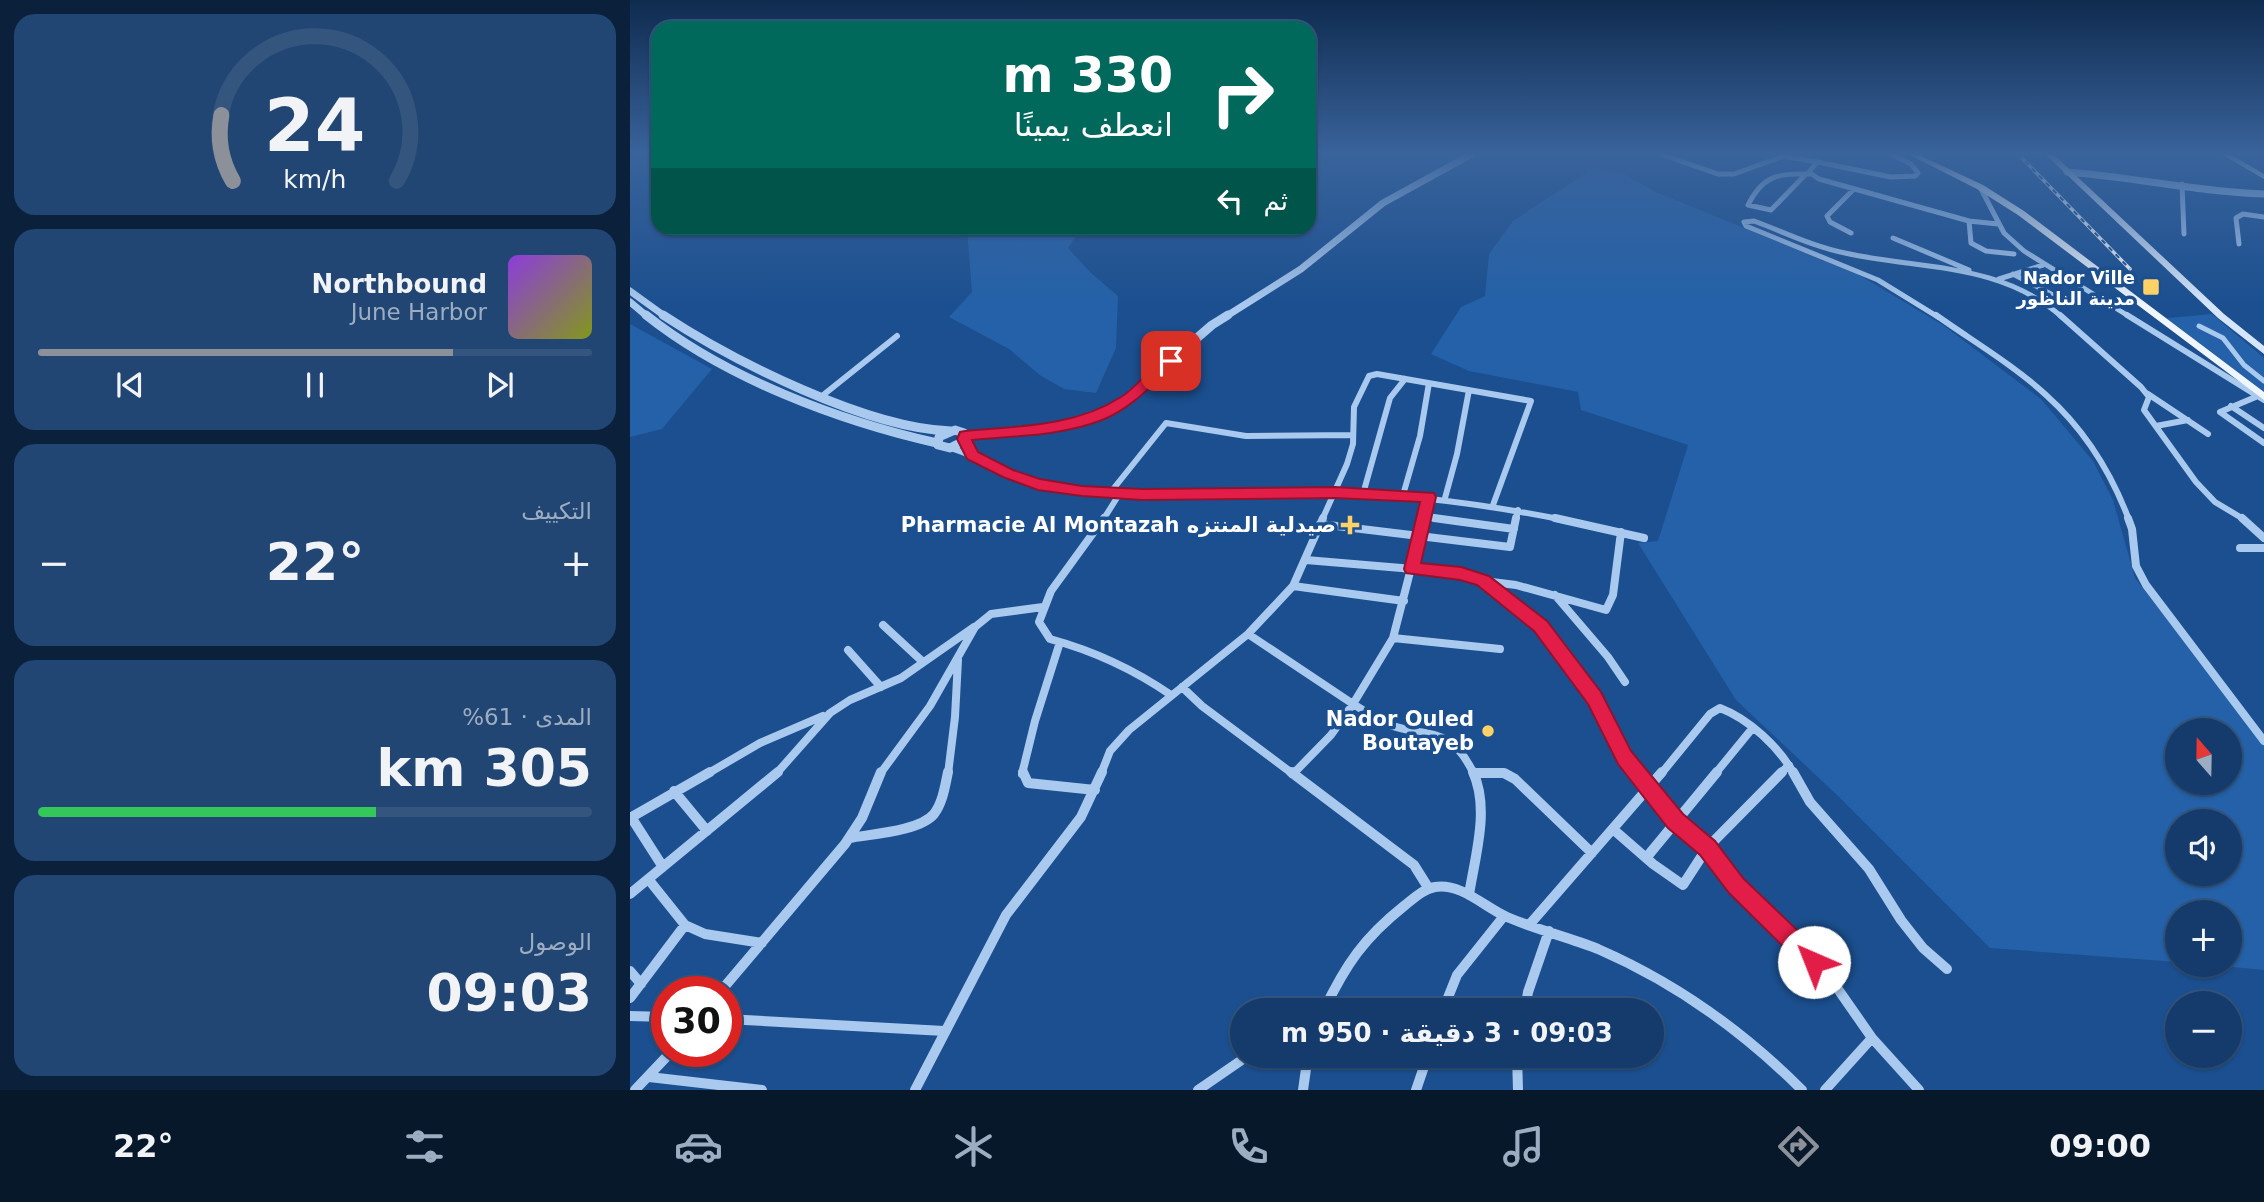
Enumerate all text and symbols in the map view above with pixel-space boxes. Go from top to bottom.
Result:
text: 330 m [1003,47,1173,104]
icon: right [1197,49,1288,140]
text: 24 [264,83,366,168]
text: انعطف يمينًا [1014,106,1173,144]
text: km/h [283,164,347,193]
icon: left [1211,182,1249,220]
text: ثم [1263,186,1288,216]
place label: Nador Ville مدينة الناظور [2016,267,2135,310]
text: Northbound [312,269,487,299]
marker: Nador Ville مدينة الناظور [2141,277,2161,297]
text: June Harbor [351,299,487,325]
pin [1141,331,1201,391]
icon: arrive [1152,342,1190,380]
icon: previous [111,366,149,404]
icon: pause [296,366,334,404]
icon: next [481,366,519,404]
text: التكييف [521,498,592,524]
place label: Pharmacie Al Montazah صيدلية المنتزه [901,513,1336,537]
marker: Pharmacie Al Montazah صيدلية المنتزه [1342,517,1358,533]
text: 22° [266,532,364,592]
text: − [38,541,70,585]
text: + [560,541,592,585]
text: المدى · 61% [462,704,592,730]
place label: Nador Ouled Boutayeb [1326,707,1474,755]
north arrow [2165,718,2242,794]
map controls [2165,718,2242,1068]
marker: Nador Ouled Boutayeb [1480,723,1496,739]
text: 305 km [377,738,592,798]
button: sound [2165,809,2242,886]
button: + [2165,900,2242,977]
position arrow [1777,925,1851,999]
text: الوصول [519,929,592,955]
text: 09:03 [426,963,592,1023]
speed limit sign: 30 [651,976,742,1067]
button: − [2165,991,2242,1068]
text: 09:03 · 3 دقيقة · 950 m [1281,1018,1613,1048]
icon: filters [400,1122,449,1171]
icon: car [674,1122,723,1171]
icon: climate [949,1122,998,1171]
icon: phone [1224,1122,1273,1171]
icon: music [1499,1122,1548,1171]
icon: directions [1774,1122,1823,1171]
text: 22° [113,1127,174,1165]
text: 09:00 [2049,1127,2151,1165]

